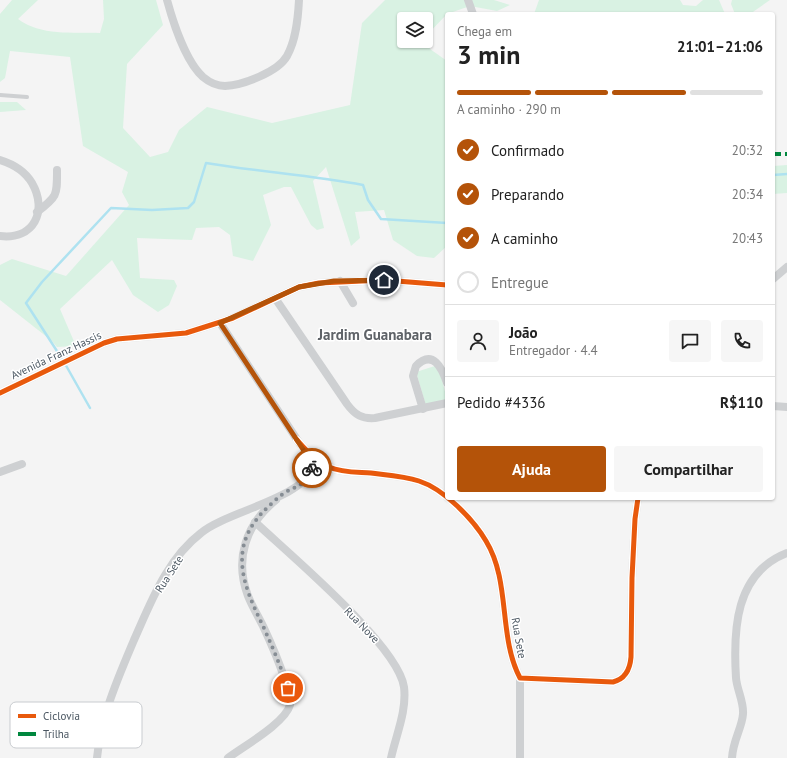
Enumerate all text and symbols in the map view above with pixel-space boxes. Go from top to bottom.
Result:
map controls [397,12,433,48]
button: layers [397,12,433,48]
text: Chega em [457,23,512,40]
text: 21:01–21:06 [677,37,763,56]
text: 3 min [457,38,520,71]
text: A caminho · 290 m [457,101,561,118]
icon: check [457,139,479,161]
text: Confirmado [491,141,564,160]
text: 20:32 [732,142,763,159]
icon: check [457,183,479,205]
text: Preparando [491,185,564,204]
text: 20:34 [732,186,763,203]
icon: check [457,227,479,249]
text: A caminho [491,229,558,248]
text: 20:43 [732,230,763,247]
pin [367,263,401,297]
icon: home [373,269,395,291]
text: Entregue [491,273,549,292]
button: person [457,320,499,362]
button: chat [669,320,711,362]
button: phone [721,320,763,362]
text: João [509,323,538,342]
district label: Jardim Guanabara [317,325,432,344]
street label: Avenida Franz Hassis [9,328,104,382]
text: Entregador · 4.4 [509,342,598,359]
text: Pedido #4336 [457,393,546,412]
text: R$110 [720,393,763,412]
button: Ajuda [457,446,606,492]
button: Compartilhar [614,446,763,492]
courier [292,448,332,488]
icon: bike [301,457,323,479]
street label: Rua Sete [152,552,186,595]
street label: Rua Nove [341,604,383,646]
street label: Rua Sete [509,616,530,660]
pin [271,671,305,705]
icon: bag [277,677,299,699]
legend [10,702,142,748]
text: Ciclovia [43,709,80,723]
text: Trilha [43,727,69,741]

